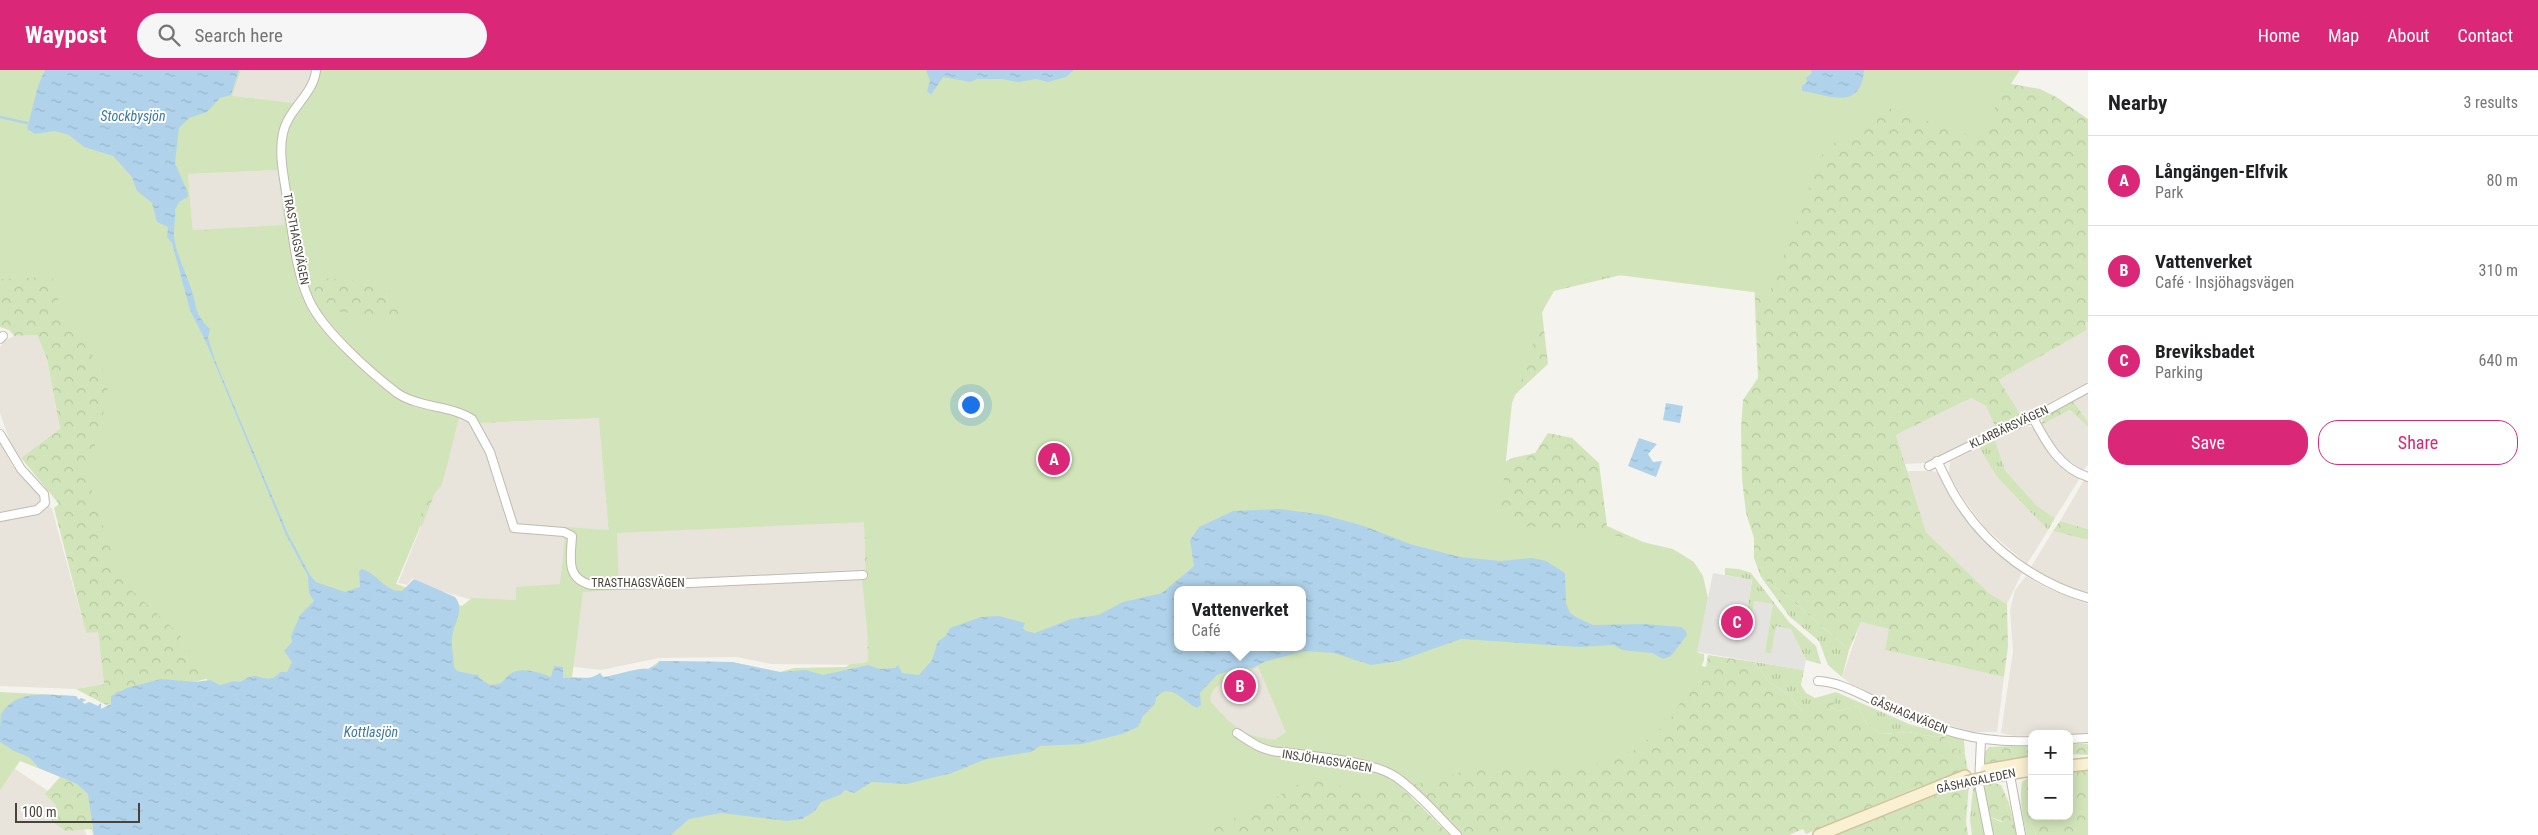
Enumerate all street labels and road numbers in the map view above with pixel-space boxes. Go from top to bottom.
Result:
street label: TRASTHAGSVÄGEN [280,192,313,286]
street label: KLARBÄRSVÄGEN [1967,402,2051,451]
street label: TRASTHAGSVÄGEN [591,575,685,590]
street label: GÅSHAGAVÄGEN [1868,691,1950,737]
street label: INSJÖHAGSVÄGEN [1281,746,1373,775]
street label: GÅSHAGALEDEN [1935,764,2017,796]

